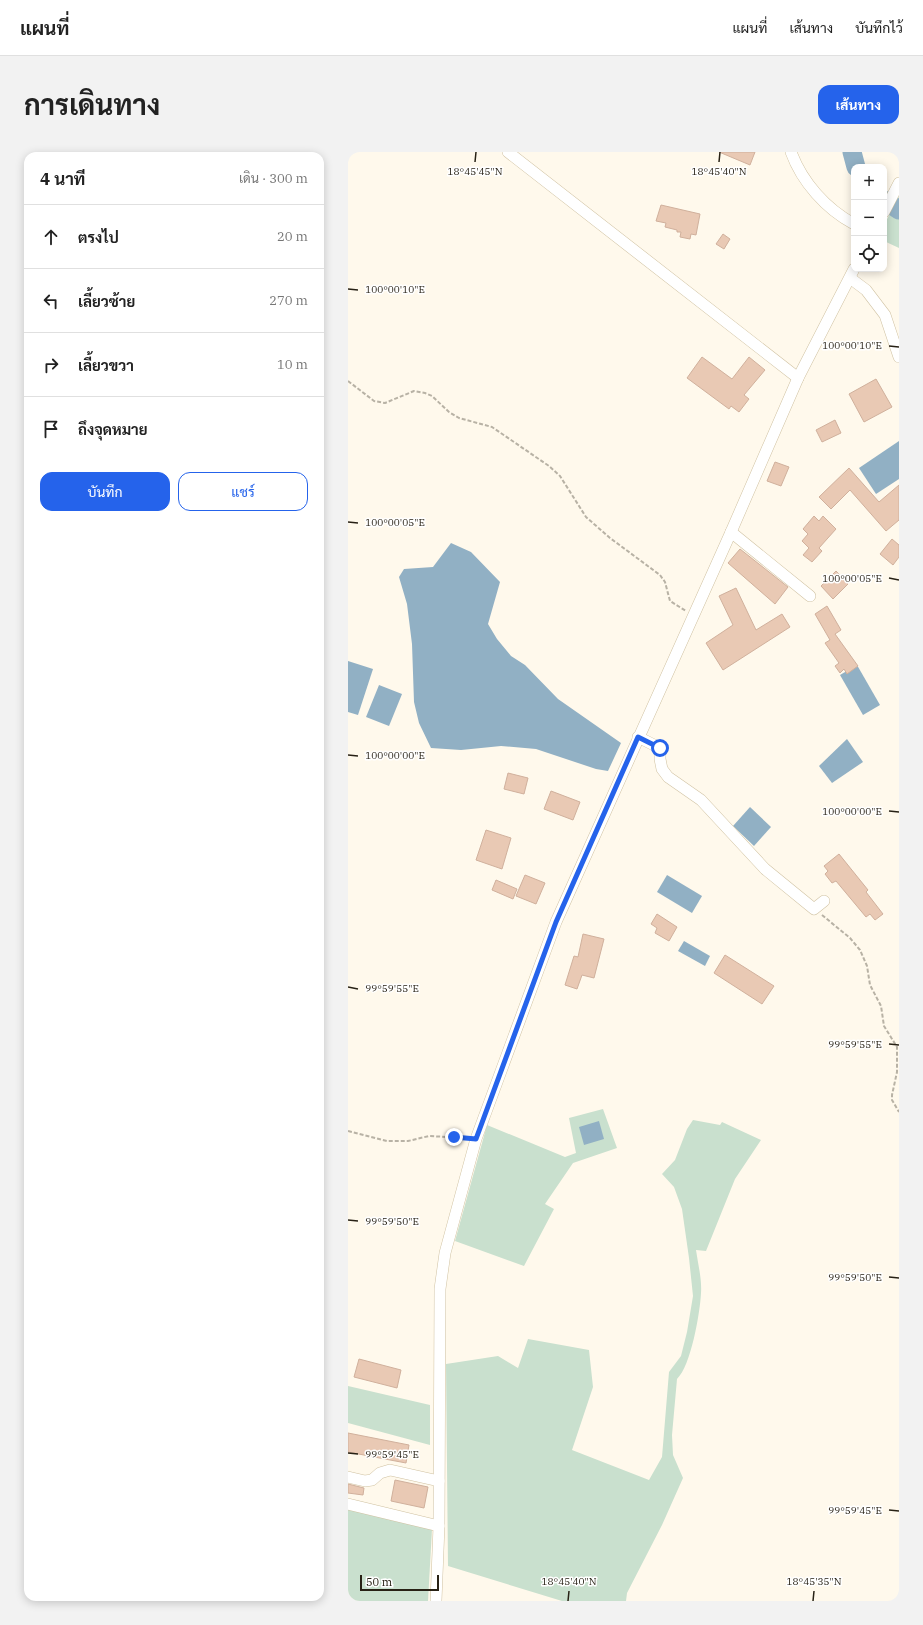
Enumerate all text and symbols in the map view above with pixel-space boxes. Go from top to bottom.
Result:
text: แผนที่ [20,16,69,40]
text: แผนที่ [732,19,767,37]
text: เส้นทาง [789,19,833,37]
text: บันทึกไว้ [855,19,903,37]
button: เส้นทาง [818,85,899,124]
text: การเดินทาง [24,86,160,123]
map controls [851,164,887,272]
button: + [851,164,887,200]
text: 18°45'45"N [448,165,503,178]
text: 18°45'40"N [692,165,747,178]
text: 4 นาที [40,168,85,190]
text: เดิน · 300 m [239,170,308,187]
button: − [851,200,887,236]
icon: ahead [40,226,62,248]
text: ตรงไป [78,228,119,247]
text: 20 m [277,228,308,245]
button: locate [851,236,887,272]
text: 100°00'10"E [365,283,425,296]
icon: left [40,290,62,312]
text: เลี้ยวซ้าย [78,292,135,311]
text: 270 m [269,292,308,309]
text: 100°00'10"E [822,339,882,352]
icon: right [40,354,62,376]
text: เลี้ยวขวา [78,356,134,375]
text: 10 m [277,356,308,373]
icon: arrive [40,418,62,440]
text: ถึงจุดหมาย [78,420,148,439]
button: บันทึก [40,472,170,511]
button: แชร์ [178,472,308,511]
text: 100°00'05"E [365,516,425,529]
text: 100°00'05"E [822,572,882,585]
route start [651,739,669,757]
text: 100°00'00"E [365,749,425,762]
text: 100°00'00"E [822,805,882,818]
text: 99°59'55"E [365,982,419,995]
text: 99°59'55"E [828,1038,882,1051]
route end [445,1128,463,1146]
text: 99°59'50"E [365,1215,419,1228]
text: 99°59'50"E [828,1271,882,1284]
text: 99°59'45"E [365,1448,419,1461]
text: 99°59'45"E [828,1504,882,1517]
scale bar [360,1573,439,1592]
text: 50 m [366,1575,392,1589]
text: 18°45'40"N [542,1575,597,1588]
text: 18°45'35"N [787,1575,842,1588]

